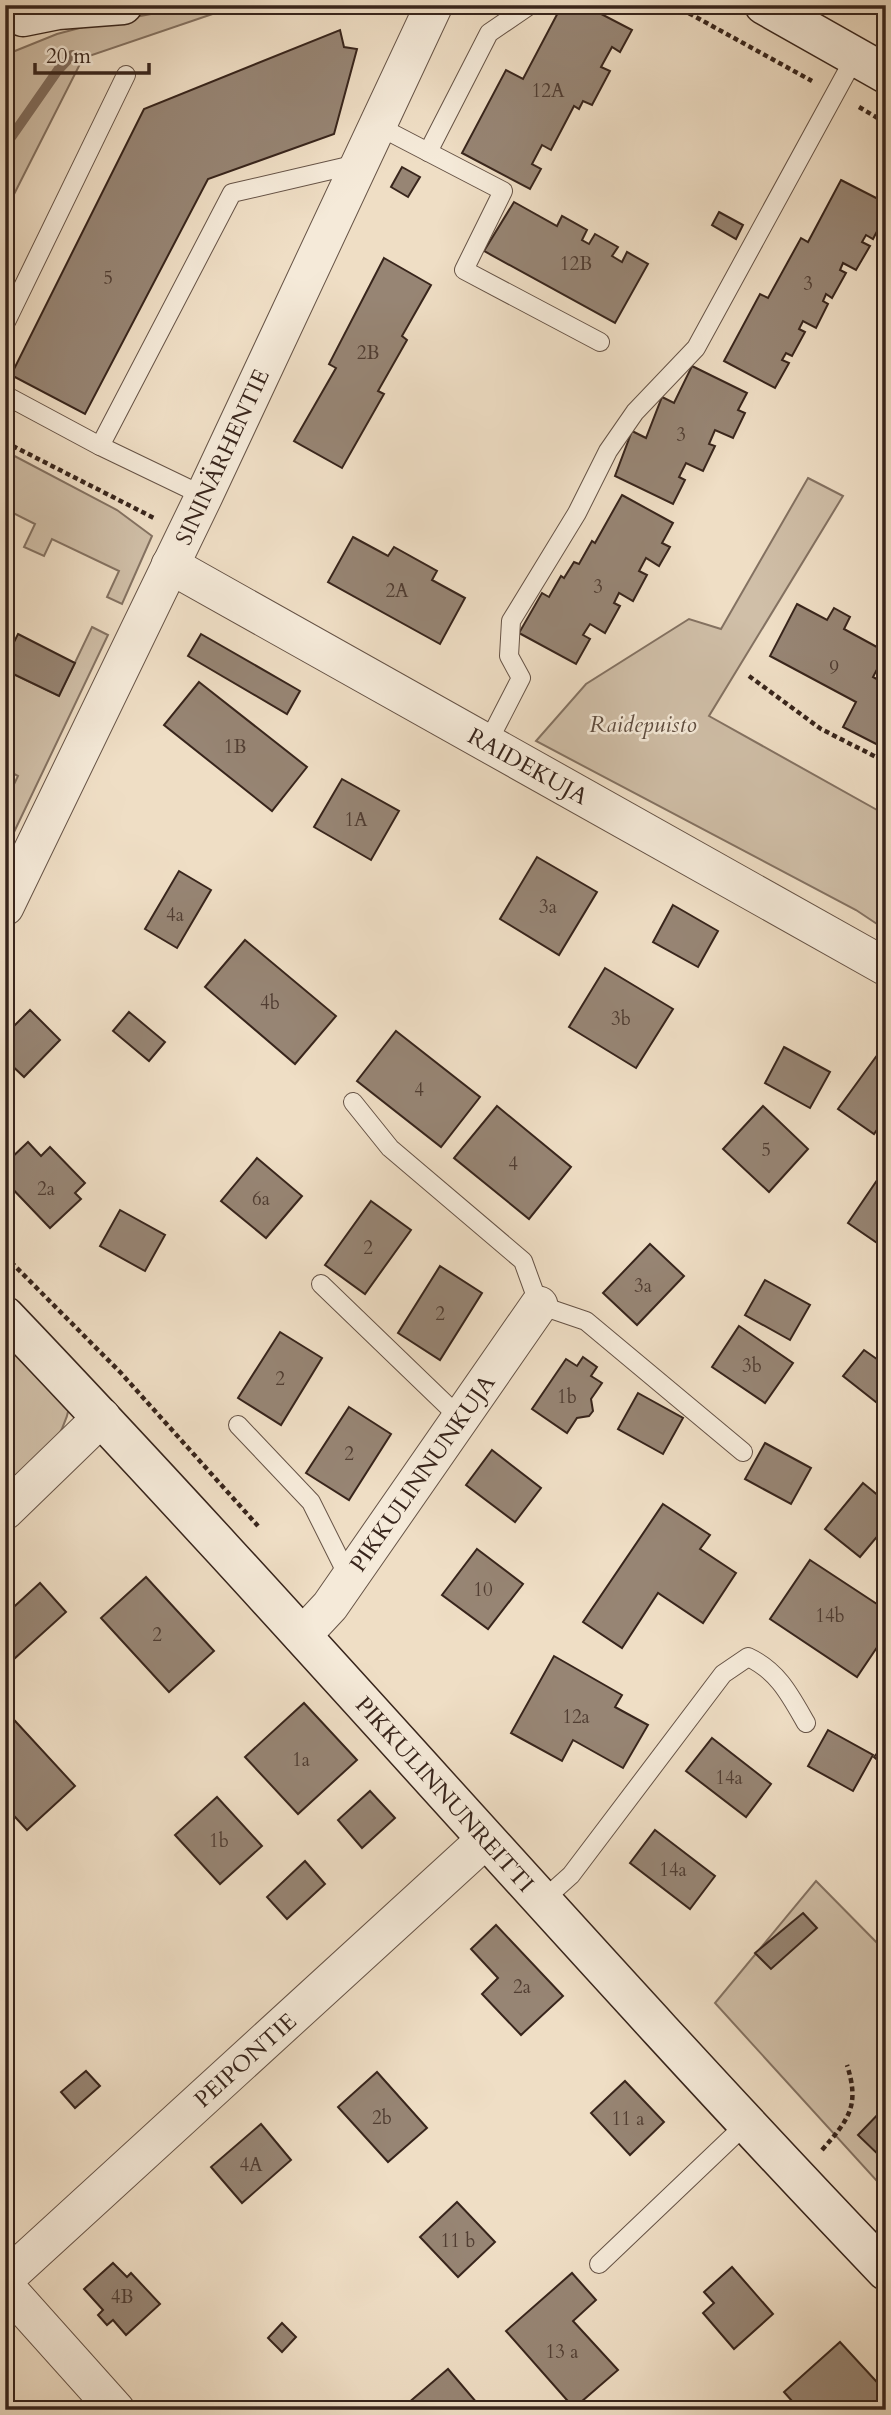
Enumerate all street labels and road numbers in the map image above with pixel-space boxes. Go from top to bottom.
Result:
street label: SININÄRHENTIE [168,364,277,550]
street label: RAIDEKUJA [462,721,594,813]
street label: PIKKULINNUNKUJA [343,1368,503,1578]
street label: PIKKULINNUNREITTI [348,1690,541,1899]
street label: PEIPONTIE [188,2006,303,2115]

